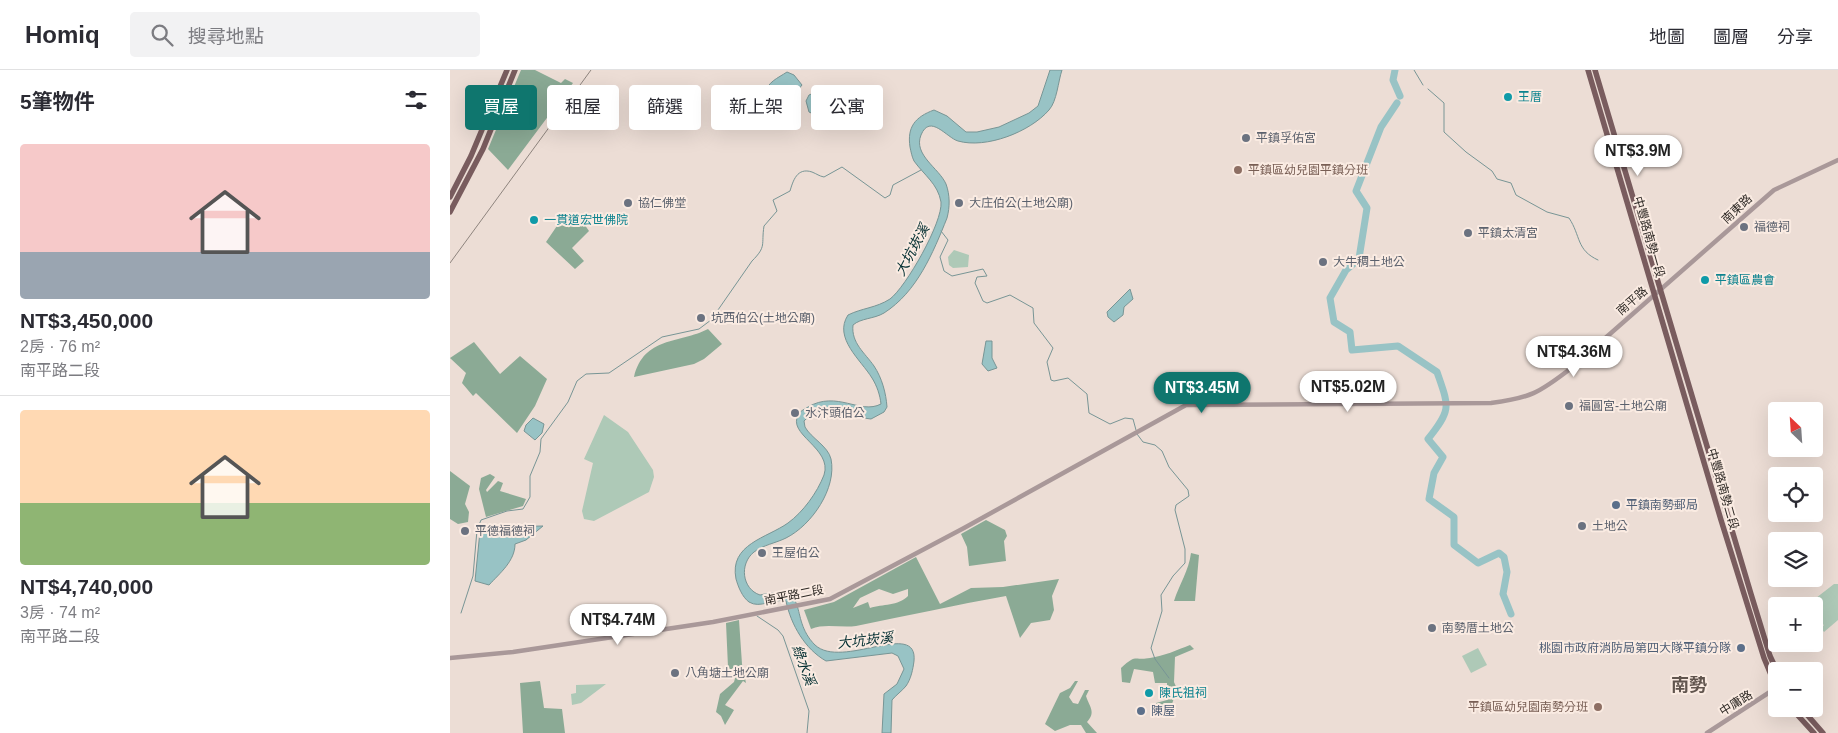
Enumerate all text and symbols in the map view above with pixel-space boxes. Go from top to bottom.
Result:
search box [130,12,480,57]
text: Homiq [25,21,100,48]
icon: search [148,21,176,49]
text: 搜尋地點 [188,26,264,47]
text: 地圖 [1649,27,1685,47]
text: 圖層 [1713,27,1749,47]
text: 分享 [1777,27,1813,47]
chip: 買屋 [465,85,537,130]
chip: 租屋 [547,85,619,130]
chip: 篩選 [629,85,701,130]
chip: 新上架 [711,85,801,130]
chip: 公寓 [811,85,883,130]
icon: filters [402,86,430,114]
text: 5筆物件 [20,90,95,113]
place label: 王厝 [1518,90,1542,104]
marker: 王厝 [1502,91,1514,103]
place label: 平鎮孚佑宮 [1256,131,1316,145]
marker: 平鎮孚佑宮 [1240,132,1252,144]
pin: NT$3.9M [1592,134,1684,177]
text: NT$3.9M [1605,142,1671,159]
place label: 平鎮區幼兒園平鎮分班 [1248,163,1368,177]
marker: 平鎮區幼兒園平鎮分班 [1232,164,1244,176]
icon: home [180,177,270,267]
street label: 南東路 [1719,192,1755,226]
street label: 中豐路南勢一段 [1631,195,1667,279]
place label: 協仁佛堂 [638,196,686,210]
place label: 大庄伯公(土地公廟) [969,196,1073,210]
marker: 協仁佛堂 [622,197,634,209]
marker: 大庄伯公(土地公廟) [953,197,965,209]
place label: 一貫道宏世佛院 [544,213,628,227]
marker: 一貫道宏世佛院 [528,214,540,226]
water label: 大坑崁溪 [892,220,933,278]
place label: 福德祠 [1754,220,1790,234]
marker: 福德祠 [1738,221,1750,233]
place label: 平鎮太清宮 [1478,226,1538,240]
marker: 平鎮太清宮 [1462,227,1474,239]
place label: 大牛稠土地公 [1333,255,1405,269]
marker: 大牛稠土地公 [1317,256,1329,268]
place label: 平鎮區農會 [1715,273,1775,287]
marker: 平鎮區農會 [1699,274,1711,286]
street label: 南平路 [1614,284,1650,318]
text: NT$3,450,000 [20,309,153,332]
place label: 坑西伯公(土地公廟) [711,311,815,325]
marker: 坑西伯公(土地公廟) [695,312,707,324]
pin: NT$4.36M [1522,336,1626,378]
text: 2房 · 76 m² [20,338,100,355]
text: NT$4.36M [1537,343,1611,360]
text: 南平路二段 [20,362,100,379]
pin: NT$5.02M [1296,370,1400,413]
pin: NT$3.45M [1150,372,1254,414]
text: NT$5.02M [1311,378,1385,395]
text: NT$3.45M [1165,379,1239,396]
place label: 福圓宮-土地公廟 [1579,399,1667,413]
marker: 福圓宮-土地公廟 [1563,400,1575,412]
north arrow [1768,402,1822,458]
map controls [1768,402,1823,717]
place label: 水汴頭伯公 [805,406,865,420]
marker: 水汴頭伯公 [789,407,801,419]
icon: home [180,442,270,532]
street label: 中豐路南勢二段 [1705,447,1741,531]
button: locate [1768,467,1823,522]
place label: 平鎮南勢郵局 [1626,498,1698,512]
marker: 平鎮南勢郵局 [1610,499,1622,511]
place label: 土地公 [1592,519,1628,533]
marker: 土地公 [1576,520,1588,532]
place label: 平德福德祠 [475,524,535,538]
marker: 平德福德祠 [459,525,471,537]
button: layers [1768,532,1823,587]
place label: 王屋伯公 [772,546,820,560]
marker: 王屋伯公 [756,547,768,559]
text: NT$4,740,000 [20,575,153,598]
street label: 南平路二段 [763,582,825,608]
button: + [1768,597,1823,652]
text: 3房 · 74 m² [20,604,100,621]
pin: NT$4.74M [566,604,670,646]
text: NT$4.74M [581,611,655,628]
place label: 南勢厝土地公 [1442,621,1514,635]
marker: 南勢厝土地公 [1426,622,1438,634]
text: 南平路二段 [20,628,100,645]
water label: 大坑崁溪 [836,629,896,651]
place label: 桃園市政府消防局第四大隊平鎮分隊 [1539,641,1731,655]
marker: 桃園市政府消防局第四大隊平鎮分隊 [1735,642,1747,654]
water label: 綠水溪 [789,643,819,689]
button: − [1768,662,1823,717]
place label: 八角塘土地公廟 [685,666,769,680]
marker: 八角塘土地公廟 [669,667,681,679]
district label: 南勢 [1671,675,1707,695]
place label: 陳氏祖祠 [1159,686,1207,700]
marker: 陳氏祖祠 [1143,687,1155,699]
street label: 中庸路 [1717,688,1755,718]
place label: 平鎮區幼兒園南勢分班 [1468,700,1588,714]
marker: 平鎮區幼兒園南勢分班 [1592,701,1604,713]
place label: 陳屋 [1151,704,1175,718]
marker: 陳屋 [1135,705,1147,717]

